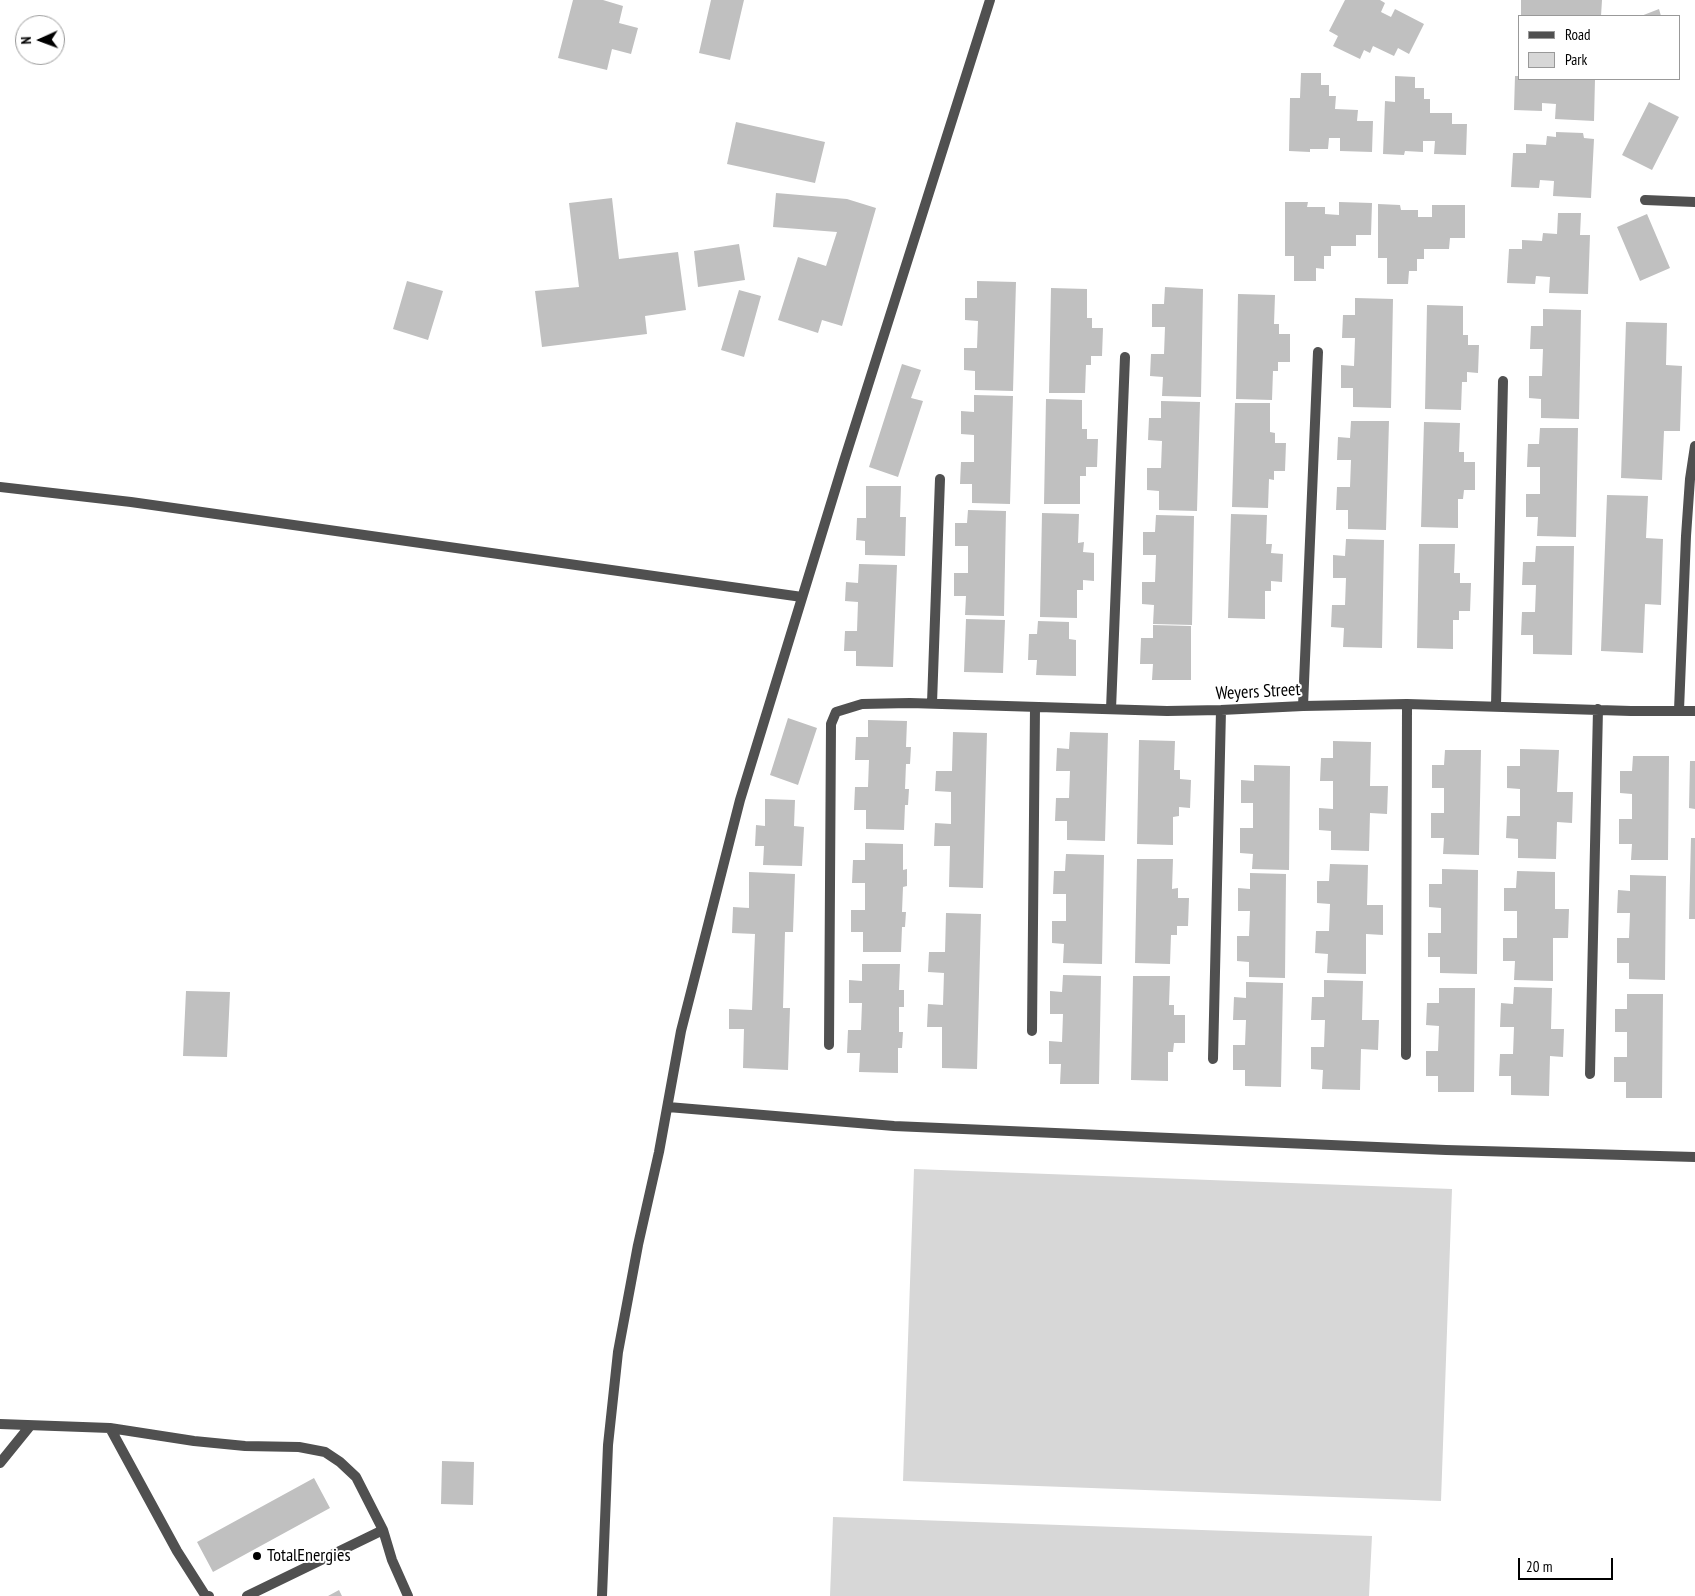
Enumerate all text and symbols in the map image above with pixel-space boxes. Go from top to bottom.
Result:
north arrow [15,15,65,65]
legend [1518,15,1680,80]
text: Road [1565,25,1591,44]
text: N [17,36,35,45]
text: Park [1565,50,1587,69]
street label: Weyers Street [1215,679,1301,705]
place label: TotalEnergies [267,1545,351,1567]
scale bar [1520,1548,1615,1580]
marker: TotalEnergies [251,1550,263,1562]
text: 20 m [1526,1557,1552,1576]

